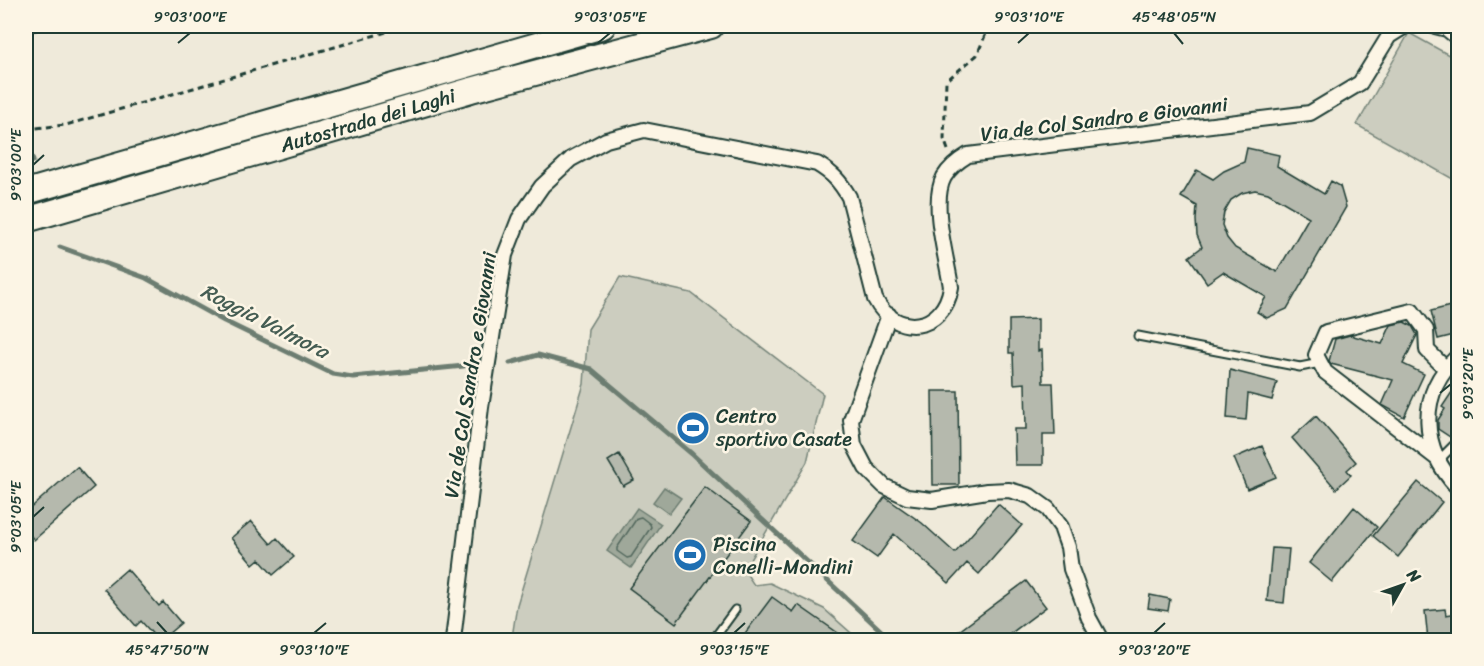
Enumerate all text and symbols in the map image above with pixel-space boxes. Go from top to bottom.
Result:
text: 9°03'00"E [154,4,228,30]
text: 9°03'05"E [574,4,648,30]
text: 9°03'10"E [994,4,1065,30]
text: 45°48'05"N [1132,4,1217,30]
street label: Autostrada dei Laghi [275,78,461,163]
street label: Via de Col Sandro e Giovanni [978,87,1231,152]
text: 9°03'00"E [3,127,29,201]
street label: Via de Col Sandro e Giovanni [434,248,507,501]
water label: Roggia Valmora [194,272,338,371]
text: 9°03'20"E [1455,347,1481,420]
place label: Centro sportivo Casate [715,399,852,457]
sports icon: Centro sportivo Casate [675,410,711,446]
text: 9°03'05"E [3,479,29,553]
place label: Piscina Conelli-Mondini [713,527,853,585]
sports icon: Piscina Conelli-Mondini [672,537,708,573]
north arrow [1373,555,1433,615]
text: N [1399,561,1429,590]
text: 45°47'50"N [125,637,209,663]
text: 9°03'10"E [279,637,350,663]
text: 9°03'15"E [699,637,770,663]
text: 9°03'20"E [1118,637,1191,663]

